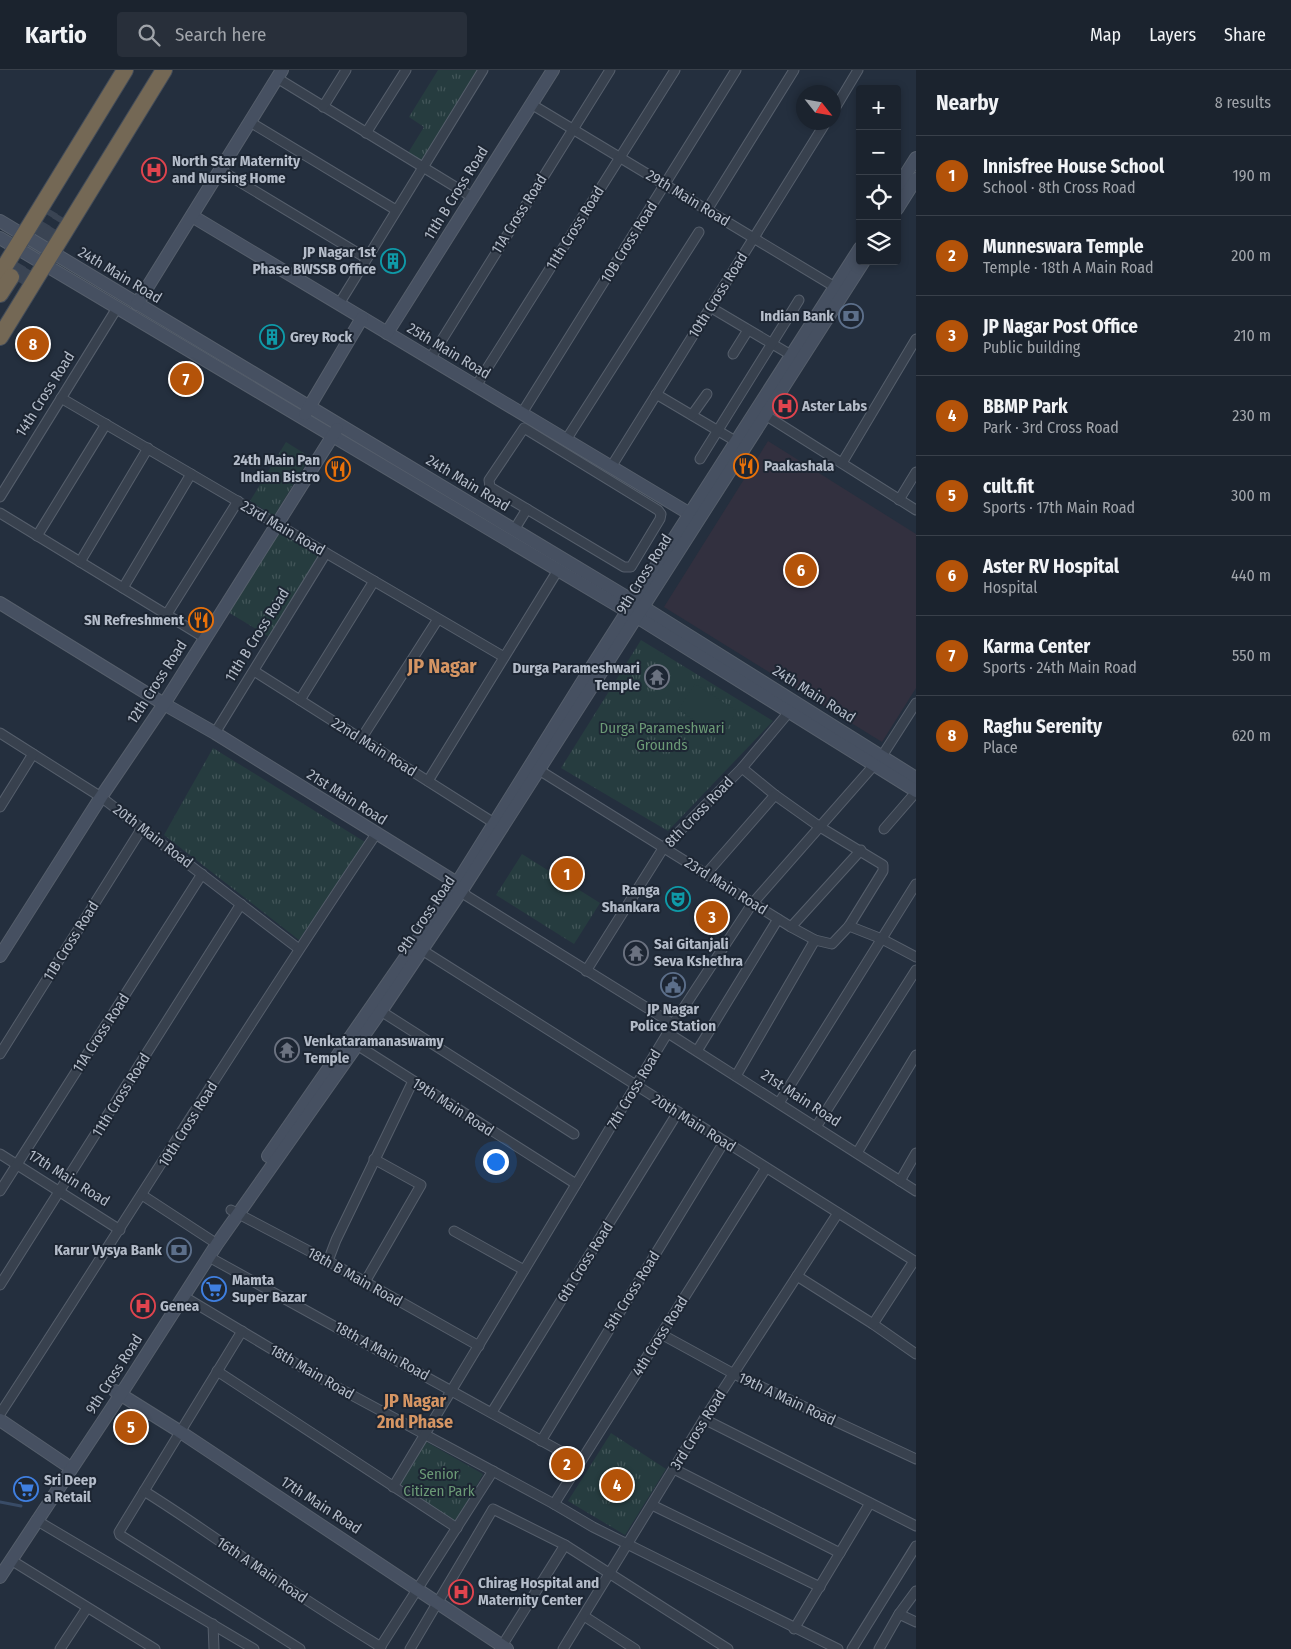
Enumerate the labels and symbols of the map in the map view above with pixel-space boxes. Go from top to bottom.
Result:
north arrow [796,85,841,130]
street label: 11th B Cross Road [420,143,492,243]
place label: North Star Maternity and Nursing Home [172,152,301,187]
hospital icon: North Star Maternity and Nursing Home [141,157,167,183]
street label: 29th Main Road [643,166,733,230]
street label: 11A Cross Road [487,171,551,257]
street label: 11th Cross Road [542,183,608,273]
street label: 10B Cross Road [597,198,661,286]
street label: 24th Main Road [75,243,165,307]
place label: JP Nagar 1st Phase BWSSB Office [253,243,377,278]
building icon: JP Nagar 1st Phase BWSSB Office [380,248,406,274]
street label: 10th Cross Road [685,249,751,341]
bank icon: Indian Bank [838,303,864,329]
place label: Indian Bank [760,307,834,325]
street label: 25th Main Road [404,319,494,383]
building icon: Grey Rock [259,324,285,350]
pin: 8 [17,325,49,363]
place label: Grey Rock [290,328,352,346]
street label: 14th Cross Road [12,348,78,440]
pin: 7 [170,360,202,398]
hospital icon: Aster Labs [772,393,798,419]
place label: Aster Labs [801,397,867,415]
place label: 24th Main Pan Indian Bistro [232,451,320,486]
street label: 24th Main Road [423,451,513,515]
restaurant icon: Paakashala [733,453,759,479]
restaurant icon: 24th Main Pan Indian Bistro [325,456,351,482]
place label: Paakashala [764,457,835,475]
street label: 23rd Main Road [238,497,328,559]
street label: 9th Cross Road [612,531,676,617]
pin: 6 [785,551,817,589]
street label: 11th B Cross Road [221,585,293,685]
restaurant icon: SN Refreshment [188,607,214,633]
place label: SN Refreshment [84,611,185,629]
street label: 12th Cross Road [123,637,191,727]
district label: JP Nagar [406,654,477,678]
place label: Durga Parameshwari Temple [512,659,640,694]
street label: 24th Main Road [769,661,859,727]
temple icon: Durga Parameshwari Temple [644,664,670,690]
street label: 22nd Main Road [328,714,420,780]
park label: Durga Parameshwari Grounds [599,719,725,754]
street label: 21st Main Road [304,765,390,829]
street label: 8th Cross Road [661,773,737,851]
street label: 20th Main Road [110,800,196,872]
street label: 23rd Main Road [681,853,771,919]
pin: 1 [551,855,583,893]
street label: 9th Cross Road [393,872,459,958]
place label: Ranga Shankara [602,881,661,916]
theatre icon: Ranga Shankara [665,886,691,912]
street label: 11B Cross Road [39,898,103,984]
pin: 3 [696,898,728,936]
place label: Sai Gitanjali Seva Kshethra [654,935,744,970]
temple icon: Sai Gitanjali Seva Kshethra [623,940,649,966]
public building icon: JP Nagar Police Station [660,972,686,998]
street label: 11A Cross Road [69,990,133,1076]
place label: JP Nagar Police Station [630,1000,716,1035]
place label: Venkataramanaswamy Temple [303,1032,444,1067]
temple icon: Venkataramanaswamy Temple [274,1037,300,1063]
street label: 7th Cross Road [603,1046,665,1132]
street label: 11th Cross Road [88,1050,154,1140]
street label: 21st Main Road [758,1066,844,1130]
street label: 19th Main Road [409,1074,497,1140]
street label: 10th Cross Road [155,1078,221,1170]
street label: 20th Main Road [649,1090,739,1156]
street label: 17th Main Road [25,1146,113,1210]
your location [483,1149,509,1175]
street label: 6th Cross Road [553,1219,617,1305]
bank icon: Karur Vysya Bank [166,1237,192,1263]
place label: Karur Vysya Bank [54,1241,162,1259]
street label: 18th B Main Road [304,1243,406,1311]
street label: 5th Cross Road [600,1248,664,1334]
place label: Mamta Super Bazar [232,1271,307,1306]
supermarket icon: Mamta Super Bazar [201,1276,227,1302]
hospital icon: Genea [130,1293,156,1319]
street label: 4th Cross Road [628,1293,692,1379]
place label: Genea [160,1297,200,1315]
street label: 18th A Main Road [332,1318,432,1384]
street label: 9th Cross Road [82,1331,146,1417]
street label: 18th Main Road [267,1341,357,1403]
street label: 19th A Main Road [736,1369,838,1429]
street label: 3rd Cross Road [666,1387,730,1473]
district label: JP Nagar 2nd Phase [376,1390,453,1433]
pin: 5 [115,1408,147,1446]
pin: 2 [551,1445,583,1483]
park label: Senior Citizen Park [403,1465,475,1500]
pin: 4 [601,1466,633,1504]
place label: Sri Deep a Retail [44,1471,97,1506]
street label: 17th Main Road [277,1472,365,1538]
supermarket icon: Sri Deep a Retail [13,1476,39,1502]
street label: 16th A Main Road [213,1533,311,1607]
place label: Chirag Hospital and Maternity Center [478,1574,599,1609]
hospital icon: Chirag Hospital and Maternity Center [448,1579,474,1605]

